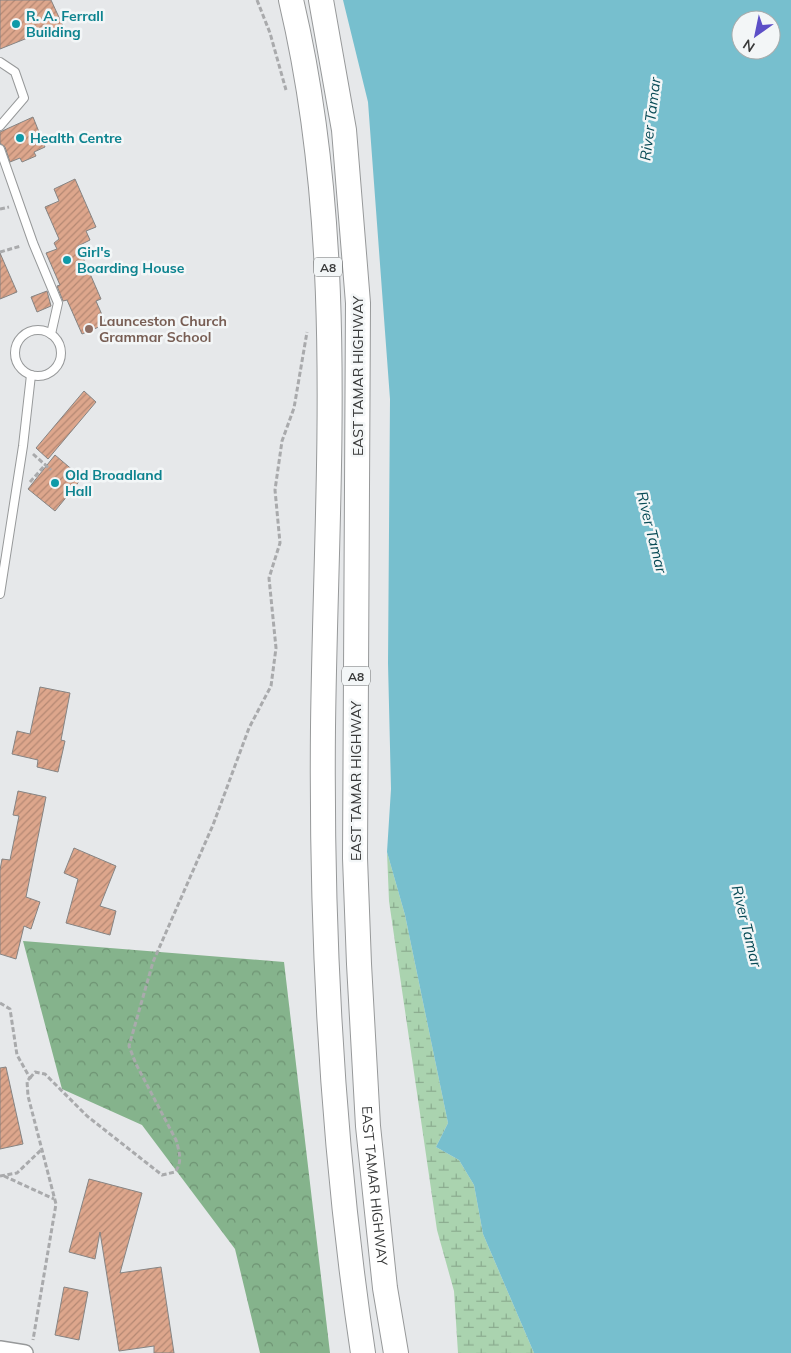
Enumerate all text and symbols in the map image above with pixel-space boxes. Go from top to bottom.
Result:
place label: R. A. Ferrall Building [26,7,104,41]
north arrow [731,10,781,60]
marker: R. A. Ferrall Building [10,18,22,30]
text: N [740,35,758,56]
water label: River Tamar [635,76,665,162]
place label: Health Centre [30,129,122,147]
marker: Health Centre [14,132,26,144]
place label: Girl's Boarding House [77,243,185,277]
marker: Girl's Boarding House [61,254,73,266]
road number: A8 [314,258,342,276]
street label: EAST TAMAR HIGHWAY [349,295,367,456]
place label: Launceston Church Grammar School [99,312,227,346]
marker: Launceston Church Grammar School [83,323,95,335]
place label: Old Broadland Hall [65,466,162,500]
marker: Old Broadland Hall [49,477,61,489]
water label: River Tamar [633,489,671,576]
road number: A8 [342,666,370,686]
street label: EAST TAMAR HIGHWAY [347,700,365,861]
water label: River Tamar [728,883,766,970]
street label: EAST TAMAR HIGHWAY [358,1105,392,1267]

